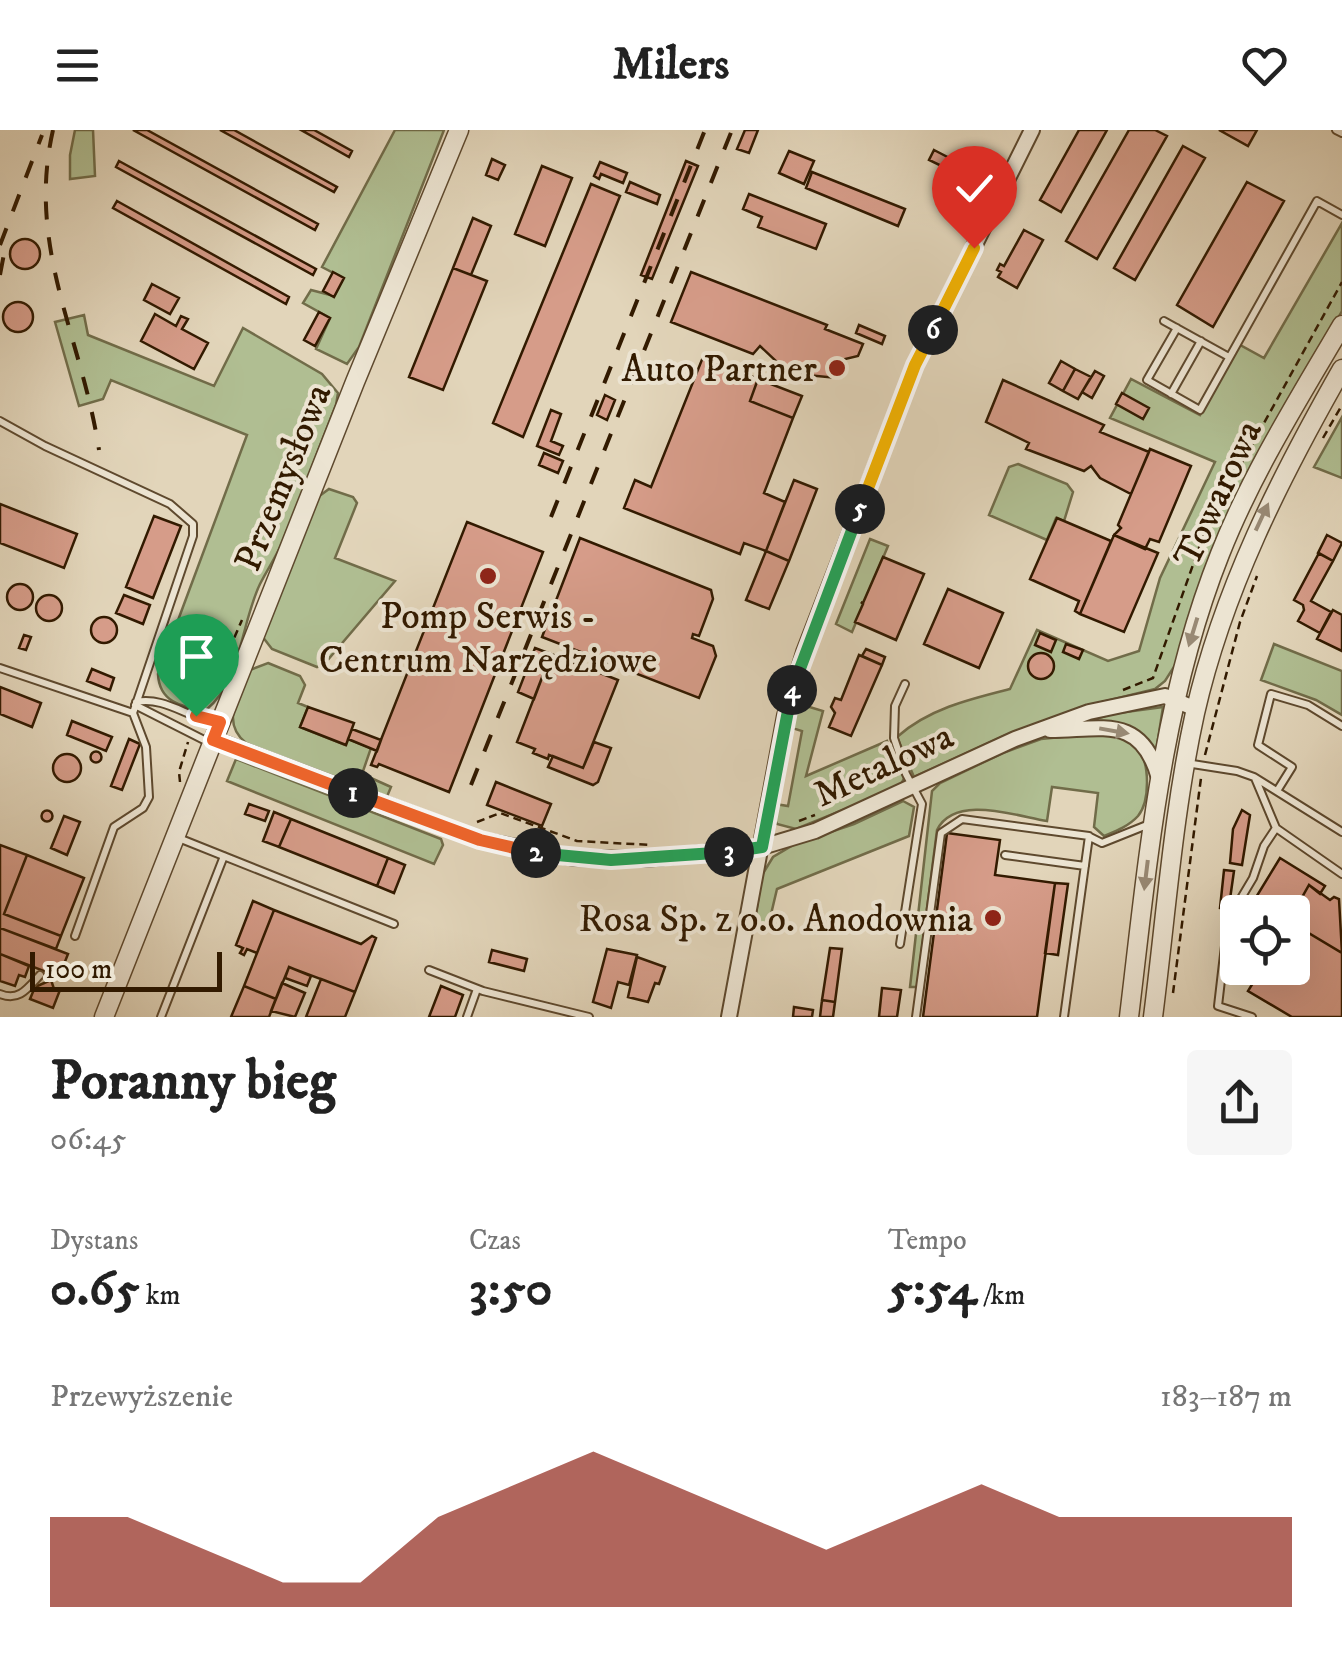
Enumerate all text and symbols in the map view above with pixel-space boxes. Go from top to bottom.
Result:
text: Milers [613,37,729,93]
icon: menu [50,38,105,93]
icon: heart [1237,38,1292,93]
pin [932,146,1017,249]
icon: check [947,161,1002,216]
pin: 6 [908,305,958,355]
text: 6 [926,312,940,347]
place label: Auto Partner [622,346,817,394]
marker: Auto Partner [826,357,848,379]
street label: Przemysłowa [225,377,343,578]
street label: Towarowa [1164,413,1274,575]
pin: 5 [835,484,885,534]
text: 5 [853,491,867,526]
one-way arrow [1254,503,1270,532]
marker: Pomp Serwis - Centrum Narzędziowe [477,565,499,587]
place label: Pomp Serwis - Centrum Narzędziowe [319,593,657,685]
pin [154,614,239,717]
one-way arrow [1185,617,1200,648]
icon: arrive [169,629,224,684]
pin: 4 [767,665,817,715]
text: 4 [784,672,800,707]
street label: Metalowa [806,713,961,819]
one-way arrow [1099,724,1131,739]
pin: 1 [328,768,378,818]
text: 1 [348,775,358,810]
pin: 3 [704,827,754,877]
pin: 2 [511,828,561,878]
text: 3 [724,834,734,869]
text: 2 [529,835,543,870]
one-way arrow [1138,859,1154,891]
map controls [1220,895,1310,985]
button: locate [1220,895,1310,985]
place label: Rosa Sp. z o.o. Anodownia [579,896,973,944]
marker: Rosa Sp. z o.o. Anodownia [982,907,1004,929]
scale bar [30,947,222,991]
text: 100 m [45,952,112,987]
text: Poranny bieg [50,1048,336,1117]
button: share [1187,1050,1292,1155]
text: 06:45 [50,1120,126,1160]
text: Dystans [50,1223,138,1258]
text: Czas [469,1223,521,1258]
text: Tempo [888,1223,967,1258]
text: 0.65 [50,1258,140,1321]
text: 3:50 [469,1258,552,1321]
text: 5:54 [888,1258,977,1321]
text: km [140,1278,181,1313]
text: /km [977,1278,1025,1313]
text: Przewyższenie [50,1377,233,1417]
text: 183–187 m [1160,1377,1292,1417]

